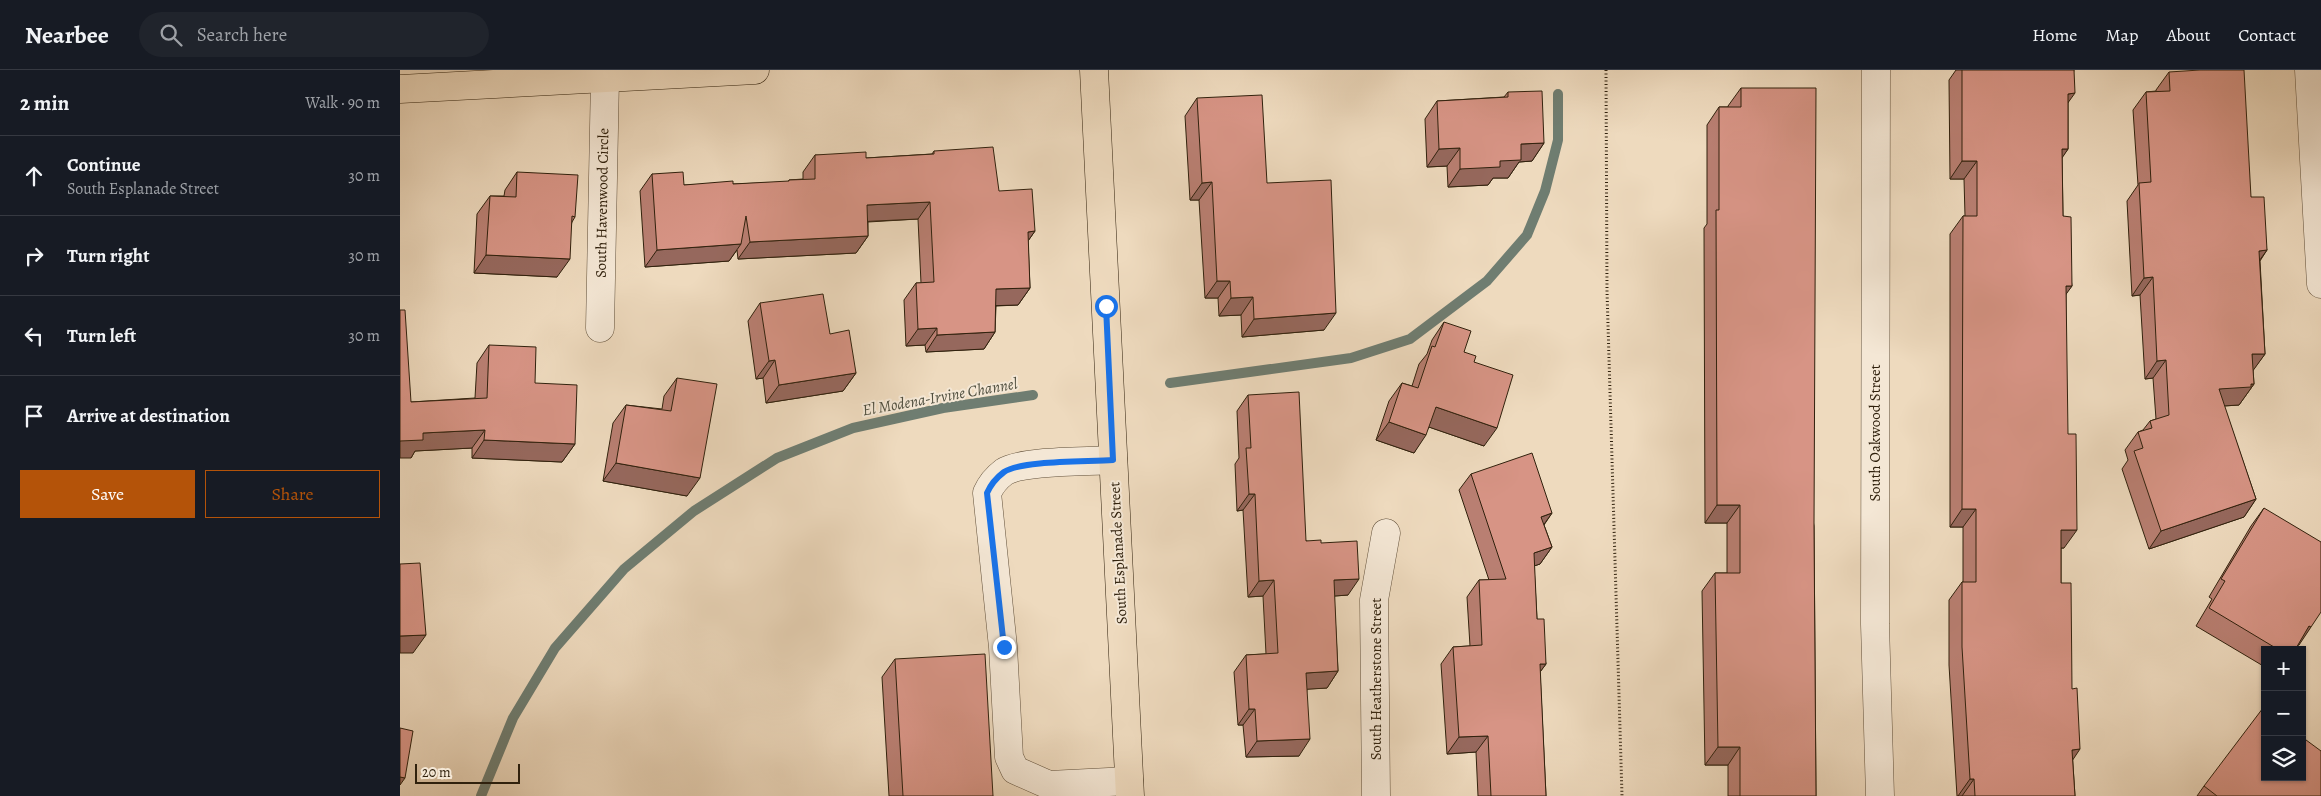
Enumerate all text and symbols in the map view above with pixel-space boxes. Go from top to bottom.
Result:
search box [139,12,489,57]
text: Nearbee [25,19,109,51]
icon: search [157,21,185,49]
text: Search here [197,22,287,48]
text: Home [2032,23,2077,47]
text: Map [2105,23,2138,47]
text: About [2166,23,2210,47]
text: Contact [2238,23,2296,47]
text: 2 min [20,89,69,117]
text: Walk · 90 m [305,92,380,114]
street label: South Havenwood Circle [591,128,613,278]
text: Continue [67,152,141,178]
icon: ahead [20,162,48,190]
text: 30 m [348,165,380,187]
text: South Esplanade Street [67,178,219,200]
icon: right [20,242,48,270]
text: Turn right [67,243,149,269]
text: 30 m [348,245,380,267]
route start [1095,295,1118,318]
icon: left [20,322,48,350]
text: Turn left [67,323,136,349]
text: 30 m [348,325,380,347]
street label: South Oakwood Street [1865,364,1885,502]
water label: El Modena-Irvine Channel [861,373,1019,421]
icon: arrive [20,402,48,430]
text: Arrive at destination [67,403,230,429]
button: Save [20,470,195,518]
button: Share [205,470,380,518]
street label: South Esplanade Street [1104,481,1132,625]
street label: South Heatherstone Street [1366,598,1386,760]
route end [993,636,1016,659]
map controls [2261,646,2306,781]
button: + [2261,646,2306,691]
button: − [2261,691,2306,736]
button: layers [2261,736,2306,781]
scale bar [415,761,520,784]
text: 20 m [422,763,451,782]

